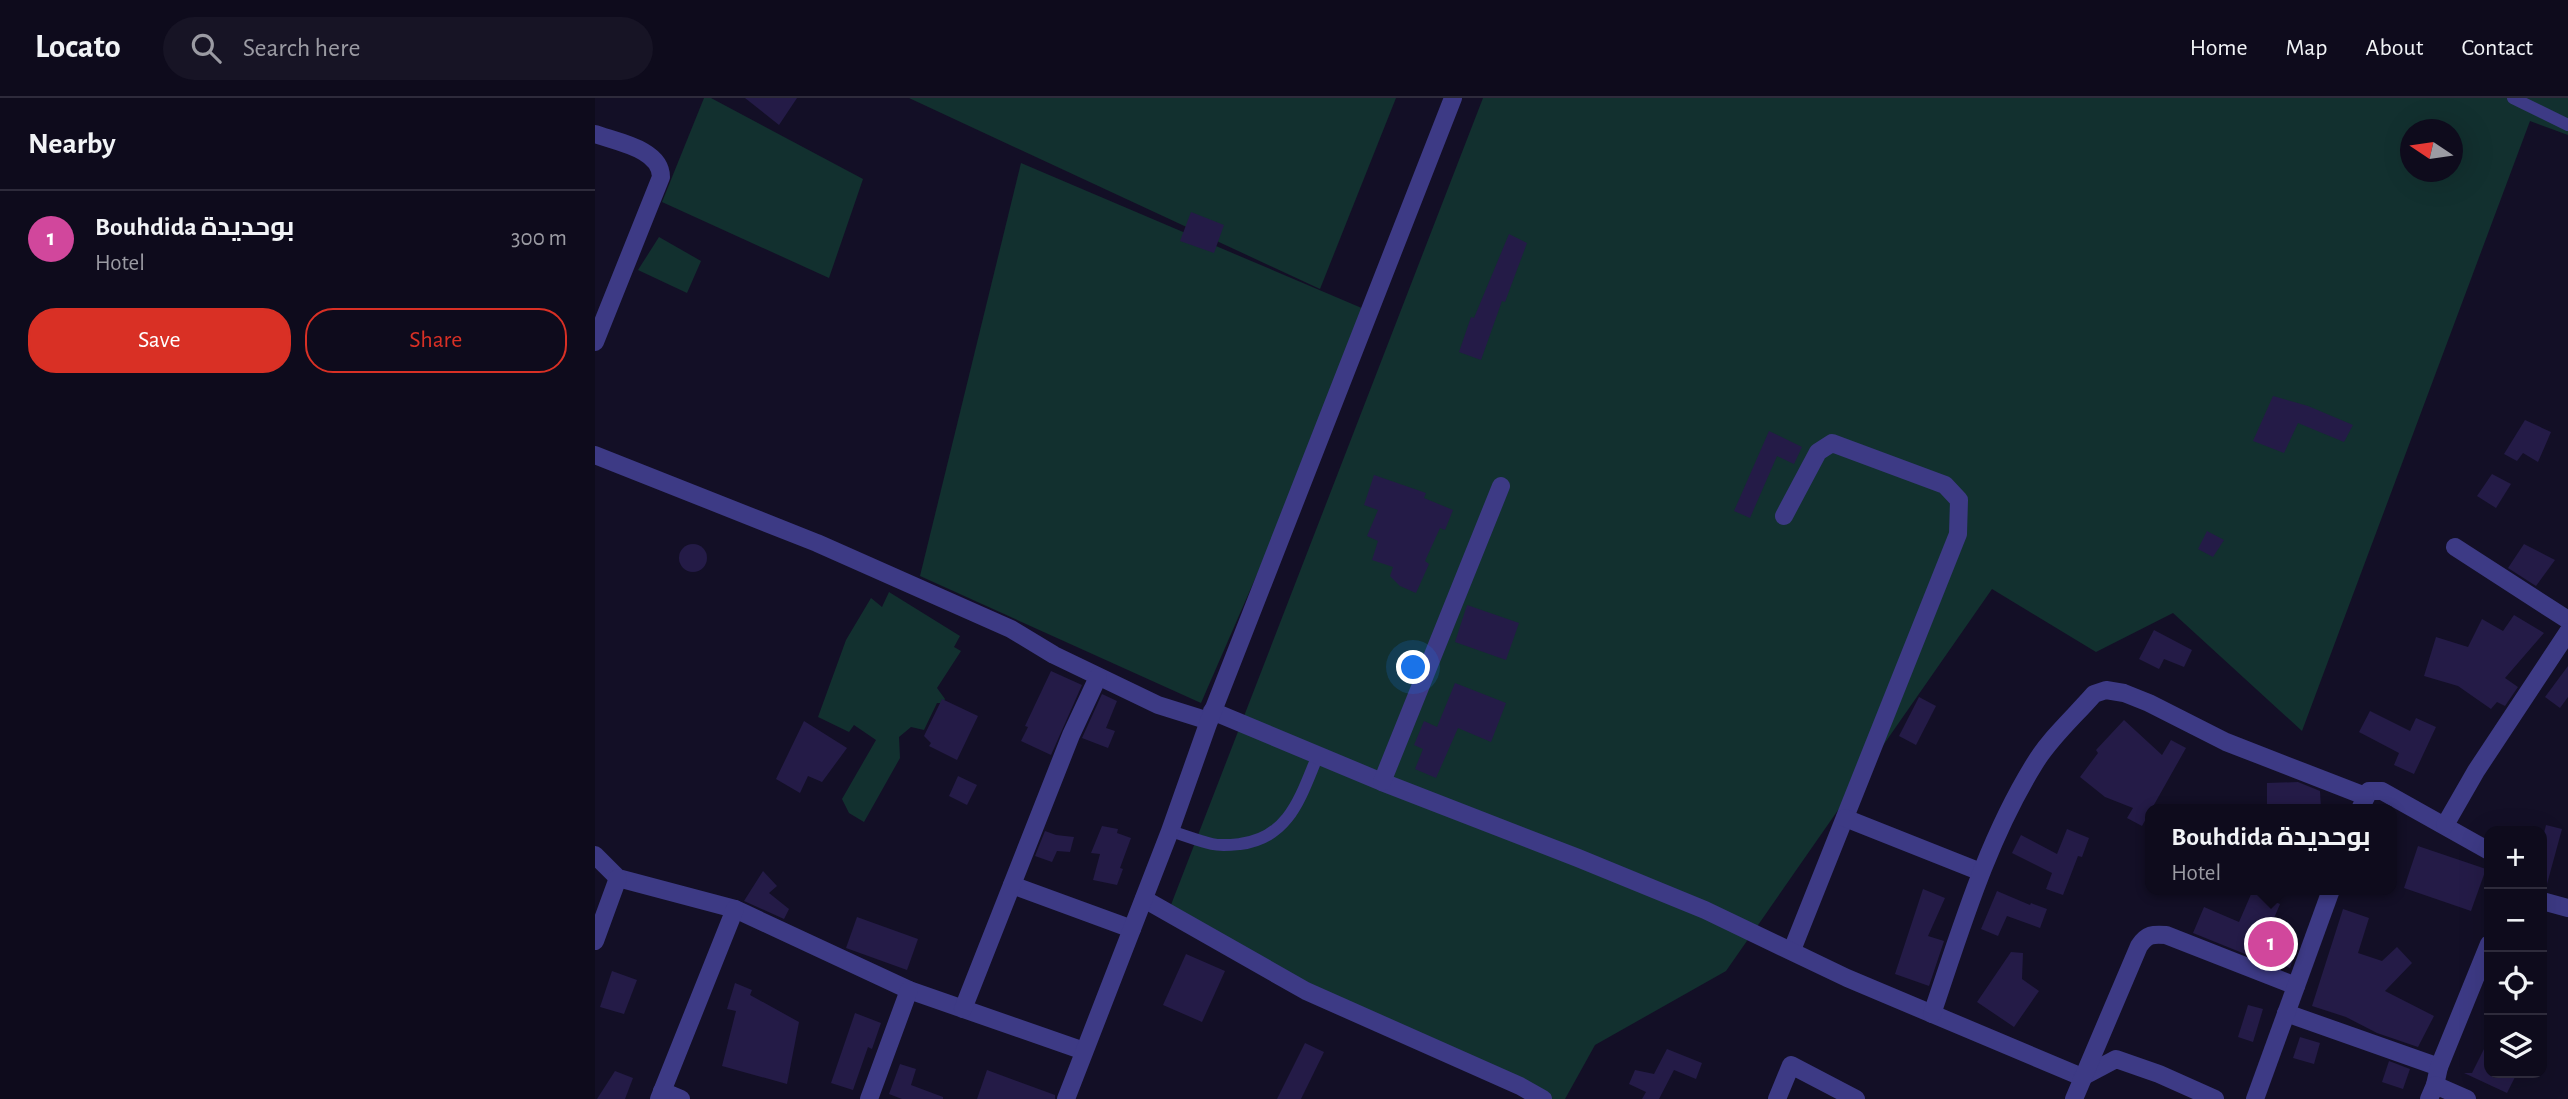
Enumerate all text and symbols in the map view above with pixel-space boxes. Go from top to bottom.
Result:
search box [163,17,653,80]
icon: search [187,29,225,67]
text: Locato [35,31,121,64]
text: Search here [243,35,360,61]
text: Home [2190,36,2248,60]
text: Map [2286,36,2328,60]
text: About [2366,36,2423,60]
text: Contact [2461,36,2533,60]
north arrow [2400,119,2463,182]
text: Nearby [28,129,116,159]
text: Bouhdida بوحديدة [95,214,294,240]
text: 1 [47,227,55,250]
text: 300 m [511,227,567,250]
text: Hotel [95,252,145,275]
button: Save [28,308,291,373]
button: Share [305,308,567,373]
your location [1396,650,1430,684]
popup [2145,804,2397,895]
text: Bouhdida بوحديدة [2171,824,2371,850]
map controls [2484,826,2547,1078]
button: + [2484,826,2547,889]
text: Hotel [2171,862,2221,885]
button: − [2484,889,2547,952]
pin: 1 [2248,918,2294,970]
button: locate [2484,952,2547,1015]
button: layers [2484,1015,2547,1078]

